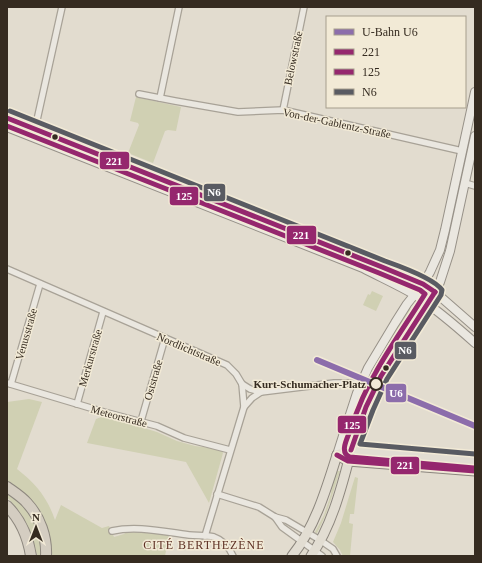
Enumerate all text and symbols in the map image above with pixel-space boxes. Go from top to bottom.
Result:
legend [326,16,466,108]
text: U-Bahn U6 [362,25,418,39]
street label: Belowstraße [281,30,305,86]
text: 221 [362,45,380,59]
text: 125 [362,65,380,79]
text: N6 [362,85,377,99]
street label: Von-der-Gablentz-Straße [282,106,392,140]
unlabelled marker [50,132,60,142]
line badge: 221 [99,151,130,170]
text: 221 [106,155,122,167]
line badge: N6 [203,183,226,202]
line badge: 125 [169,186,199,206]
text: N6 [207,186,221,198]
text: 125 [176,190,193,202]
line badge: 221 [286,225,317,245]
text: 221 [293,229,309,241]
unlabelled marker [343,248,353,258]
street label: Venusstraße [13,307,39,361]
street label: Merkurstraße [76,328,104,388]
street label: Nordlichtstraße [155,330,223,368]
line badge: N6 [394,341,417,360]
text: N6 [398,344,412,356]
street label: Oststraße [142,358,165,402]
unlabelled marker [381,363,391,373]
marker: Kurt-Schumacher-Platz [369,377,383,391]
place label: Kurt-Schumacher-Platz [253,378,366,390]
line badge: U6 [385,383,407,403]
text: U6 [389,387,403,399]
street label: Meteorstraße [89,403,149,429]
line badge: 125 [337,415,367,434]
text: 125 [344,419,361,431]
line badge: 221 [390,456,420,475]
text: 221 [397,459,413,471]
north arrow [16,507,56,547]
text: N [32,511,40,523]
district label: CITÉ BERTHEZÈNE [143,538,265,552]

